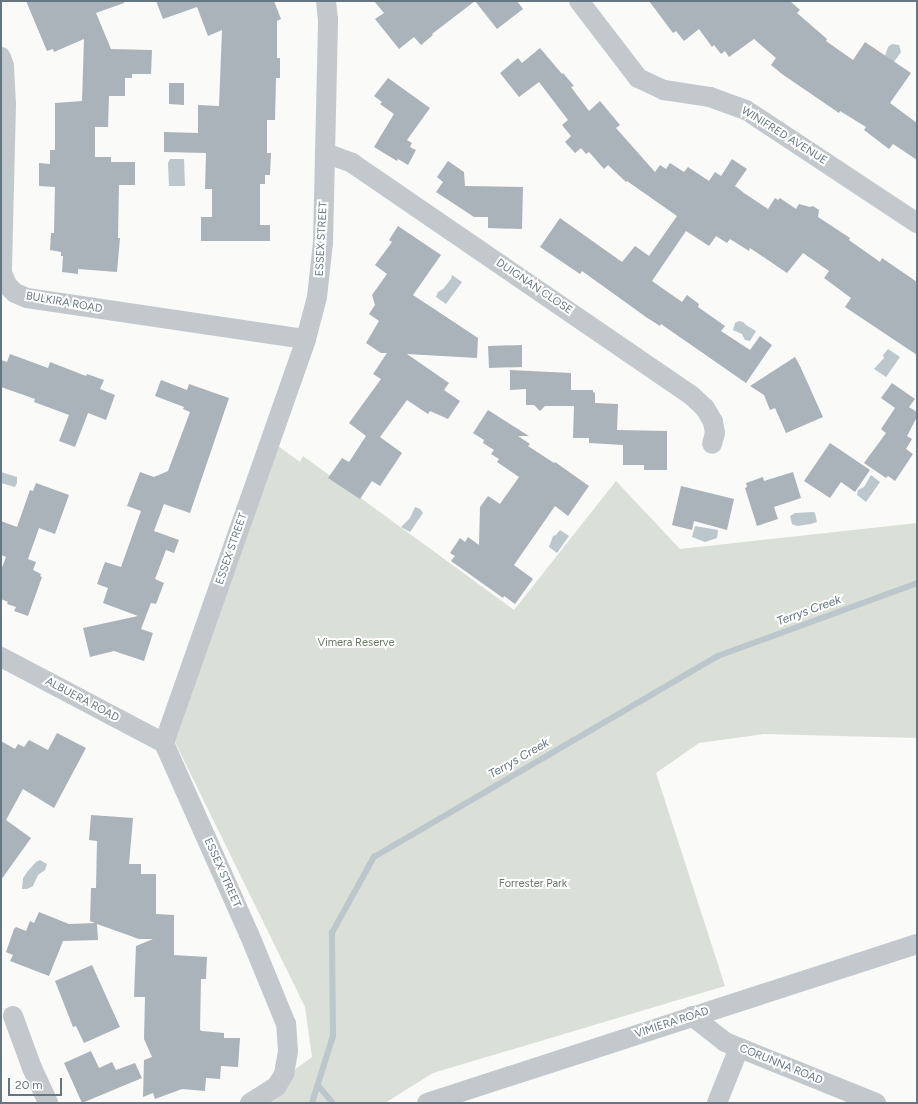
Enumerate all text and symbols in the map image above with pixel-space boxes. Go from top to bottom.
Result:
street label: WINIFRED AVENUE [739,104,829,168]
street label: ESSEX STREET [313,201,331,277]
street label: DUIGNAN CLOSE [493,257,575,317]
street label: BULKIRA ROAD [25,290,103,316]
street label: ESSEX STREET [214,511,250,587]
water label: Terrys Creek [775,593,843,629]
park label: Vimera Reserve [318,636,394,650]
street label: ALBUERA ROAD [43,675,121,725]
water label: Terrys Creek [486,736,552,782]
street label: ESSEX STREET [201,836,243,910]
park label: Forrester Park [499,877,567,891]
street label: VIMIERA ROAD [633,1005,711,1041]
street label: CORUNNA ROAD [737,1042,825,1088]
scale bar [10,1070,64,1096]
text: 20 m [15,1078,43,1092]

